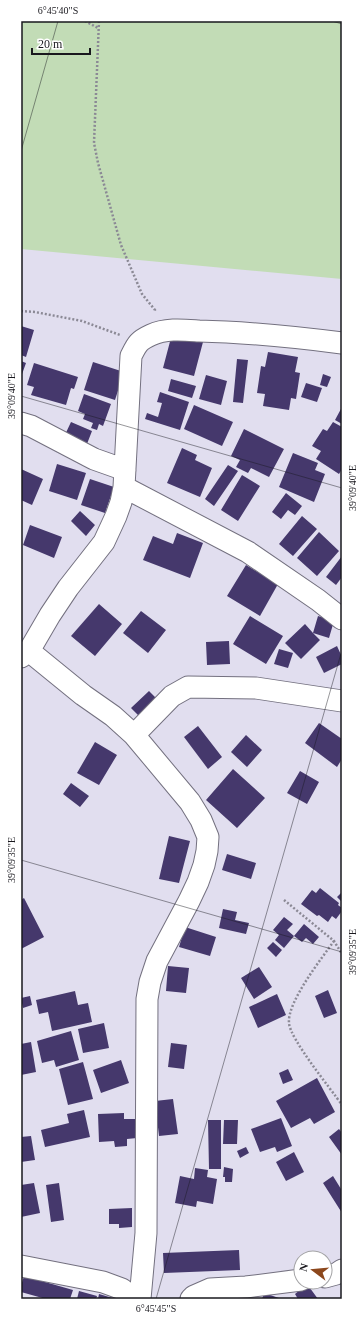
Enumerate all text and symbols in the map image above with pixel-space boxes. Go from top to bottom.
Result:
text: 6°45'40"S [38,5,78,16]
scale bar [32,30,90,56]
text: 20 m [38,37,63,51]
text: 39°09'40"E [6,373,17,419]
text: 39°09'40"E [347,465,358,511]
text: 39°09'35"E [6,837,17,883]
text: 39°09'35"E [347,929,358,975]
north arrow [293,1250,333,1290]
text: N [297,1262,310,1273]
text: 6°45'45"S [136,1303,176,1314]

